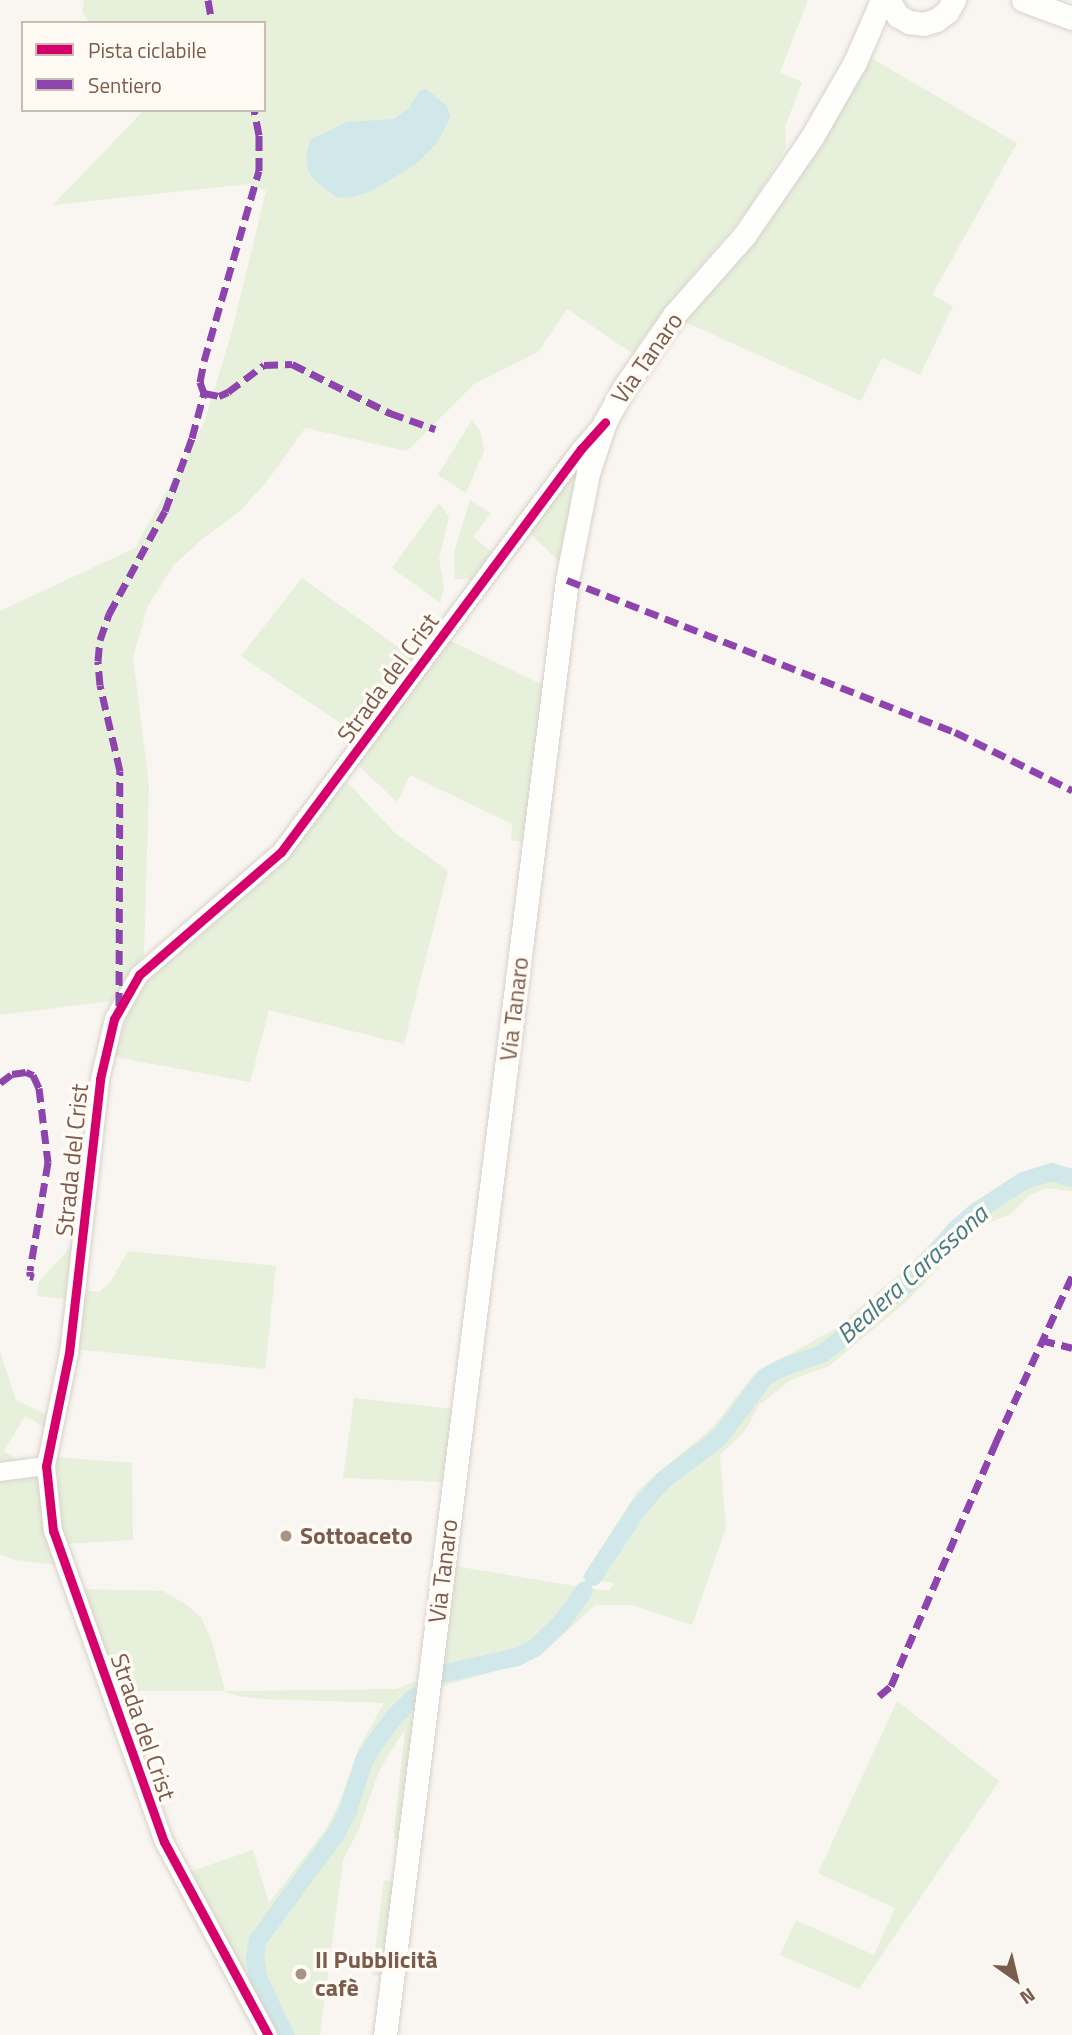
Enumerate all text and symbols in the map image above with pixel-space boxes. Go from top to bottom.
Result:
legend [21,21,266,112]
text: Pista ciclabile [88,34,207,66]
text: Sentiero [88,69,162,101]
street label: Via Tanaro [605,307,689,409]
street label: Strada del Crist [331,608,445,748]
street label: Via Tanaro [493,955,535,1063]
street label: Strada del Crist [50,1082,94,1238]
water label: Bealera Carassona [830,1198,994,1350]
street label: Via Tanaro [422,1517,464,1625]
place label: Sottoaceto [300,1522,413,1550]
marker: Sottoaceto [278,1528,294,1544]
street label: Strada del Crist [104,1650,182,1804]
north arrow [981,1944,1051,2014]
place label: Il Pubblicità cafè [315,1946,438,2002]
marker: Il Pubblicità cafè [293,1966,309,1982]
text: N [1014,1981,1042,2013]

